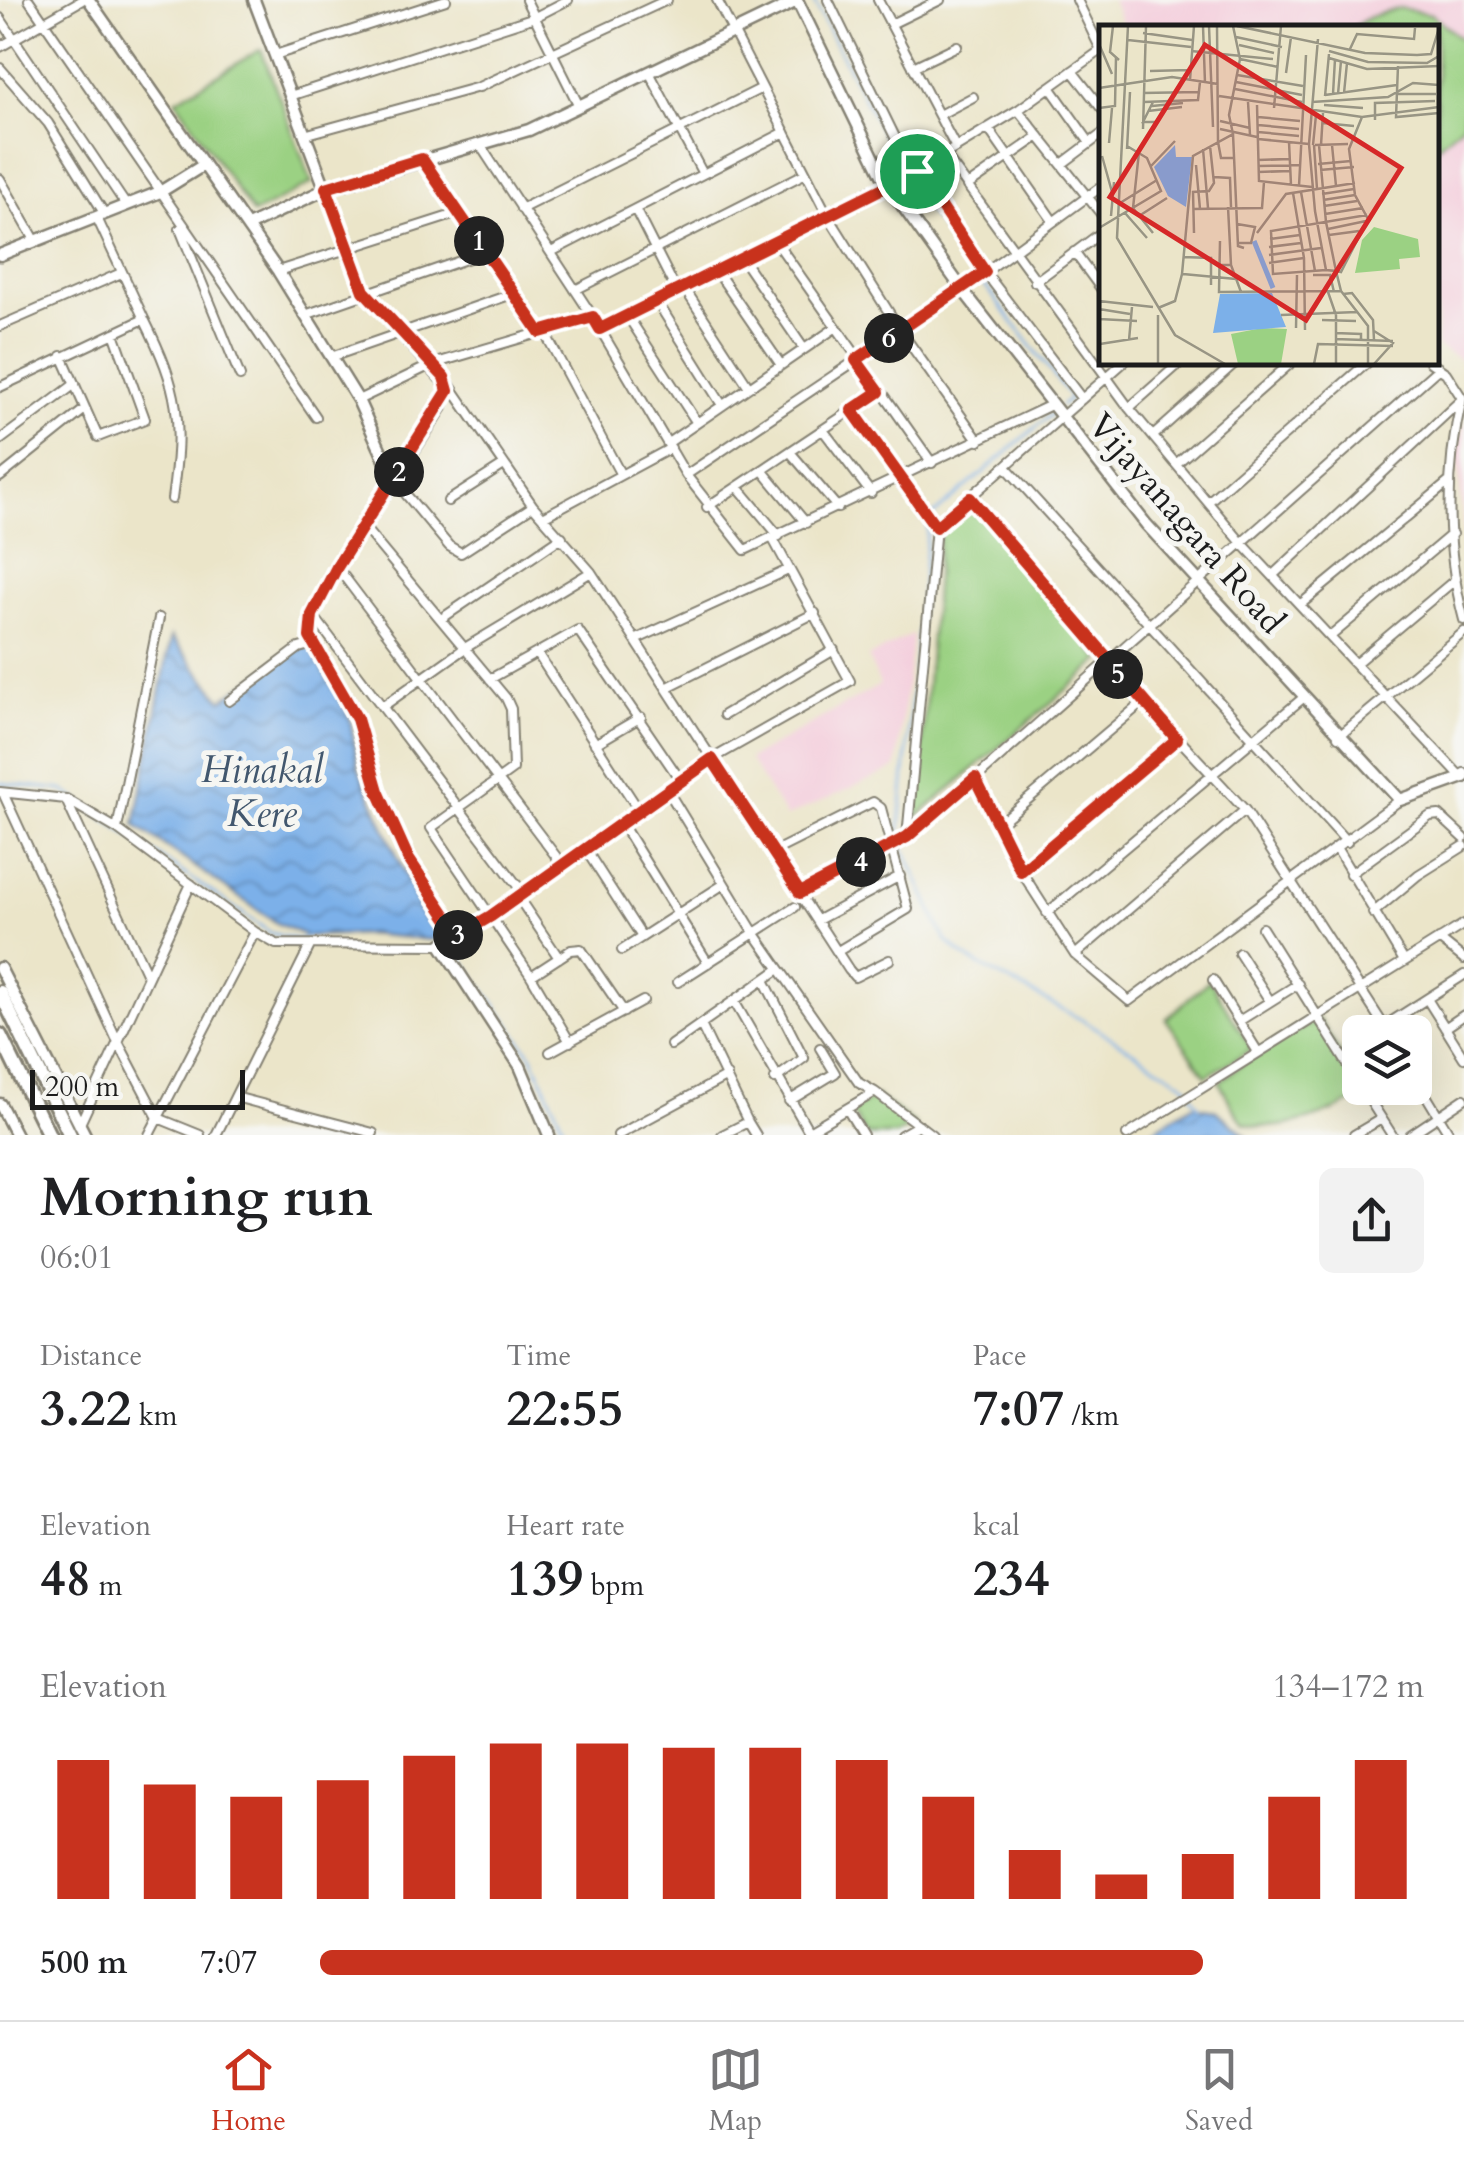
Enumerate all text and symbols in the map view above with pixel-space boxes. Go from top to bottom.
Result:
inset map [1099,25,1439,365]
pin [875,129,960,214]
icon: arrive [890,144,945,199]
pin: 1 [454,216,504,266]
text: 1 [472,222,486,260]
pin: 6 [864,313,914,363]
text: 6 [882,319,896,357]
street label: Vijayanagara Road [1077,403,1296,645]
pin: 2 [374,447,424,497]
text: 2 [392,453,406,491]
pin: 5 [1093,649,1143,699]
text: 5 [1111,655,1125,693]
water label: Hinakal Kere [201,744,325,840]
pin: 4 [836,837,886,887]
text: 4 [854,843,868,881]
pin: 3 [433,910,483,960]
text: 3 [451,916,465,954]
map controls [1342,1015,1432,1105]
button: layers [1342,1015,1432,1105]
scale bar [30,1065,245,1110]
text: 200 m [45,1068,119,1106]
text: Morning run [40,1161,373,1235]
button: share [1319,1168,1424,1273]
text: 06:01 [40,1236,114,1280]
text: Distance [40,1337,142,1375]
text: Time [506,1337,571,1375]
text: Pace [973,1337,1027,1375]
text: 3.22 [40,1375,131,1443]
text: 22:55 [506,1375,623,1443]
text: 7:07 [973,1375,1064,1443]
text: km [131,1397,178,1435]
text: /km [1064,1397,1119,1435]
text: Elevation [40,1507,151,1545]
text: Heart rate [506,1507,625,1545]
text: kcal [973,1507,1020,1545]
text: 48 [40,1545,91,1613]
text: 139 [506,1545,583,1613]
text: 234 [973,1545,1050,1613]
text: m [91,1567,122,1605]
text: bpm [583,1567,644,1605]
text: Elevation [40,1665,167,1709]
text: 134–172 m [1272,1665,1424,1709]
text: 500 m [40,1941,127,1985]
text: 7:07 [200,1941,257,1985]
tab: Home [211,2042,286,2140]
tab: Map [708,2042,763,2140]
tab: Saved [1185,2042,1253,2140]

